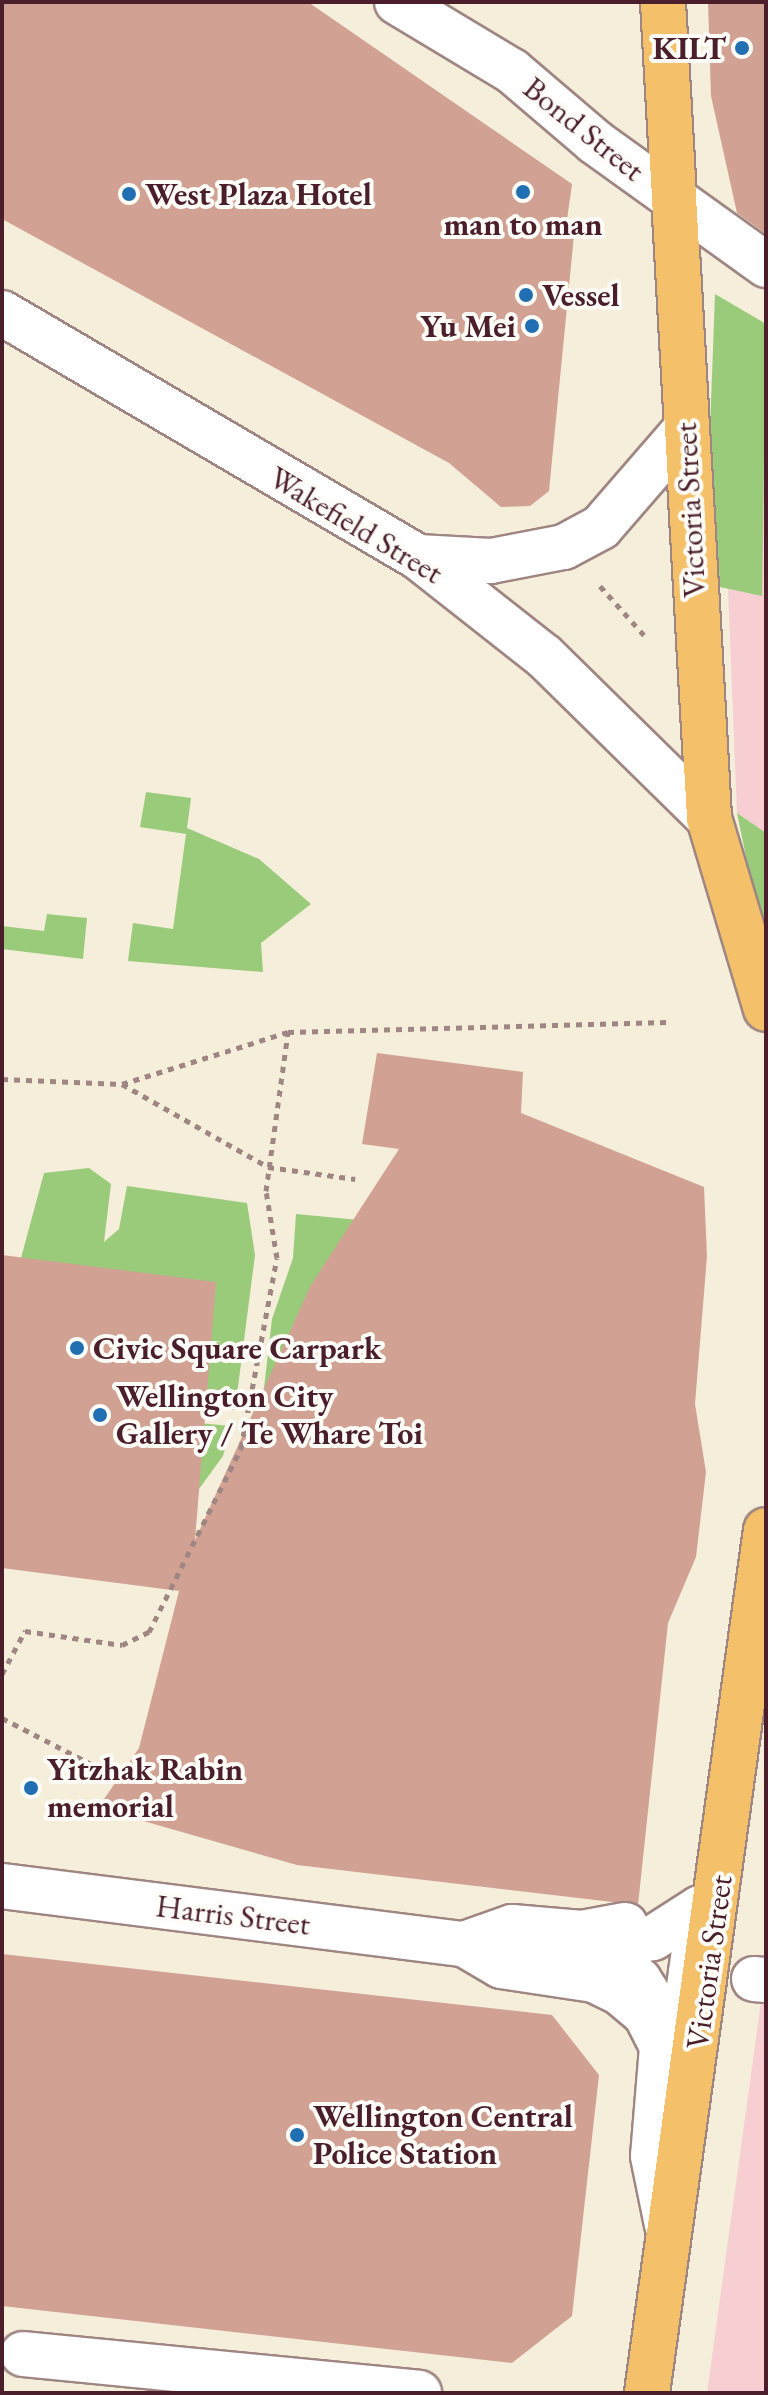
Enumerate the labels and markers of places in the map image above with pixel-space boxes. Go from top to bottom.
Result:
place label: KILT [653,29,726,67]
marker: KILT [733,39,751,57]
place label: West Plaza Hotel [145,175,372,213]
marker: man to man [514,183,532,201]
marker: West Plaza Hotel [120,185,138,203]
place label: man to man [443,205,603,243]
place label: Vessel [542,276,620,314]
marker: Vessel [517,286,535,304]
place label: Yu Mei [420,307,516,345]
marker: Yu Mei [523,317,541,335]
place label: Civic Square Carpark [93,1329,381,1367]
marker: Civic Square Carpark [68,1339,86,1357]
place label: Wellington City Gallery / Te Whare Toi [116,1378,423,1453]
marker: Wellington City Gallery / Te Whare Toi [91,1406,109,1424]
place label: Yitzhak Rabin memorial [47,1751,243,1826]
marker: Yitzhak Rabin memorial [22,1779,40,1797]
place label: Wellington Central Police Station [313,2098,573,2173]
marker: Wellington Central Police Station [288,2126,306,2144]

